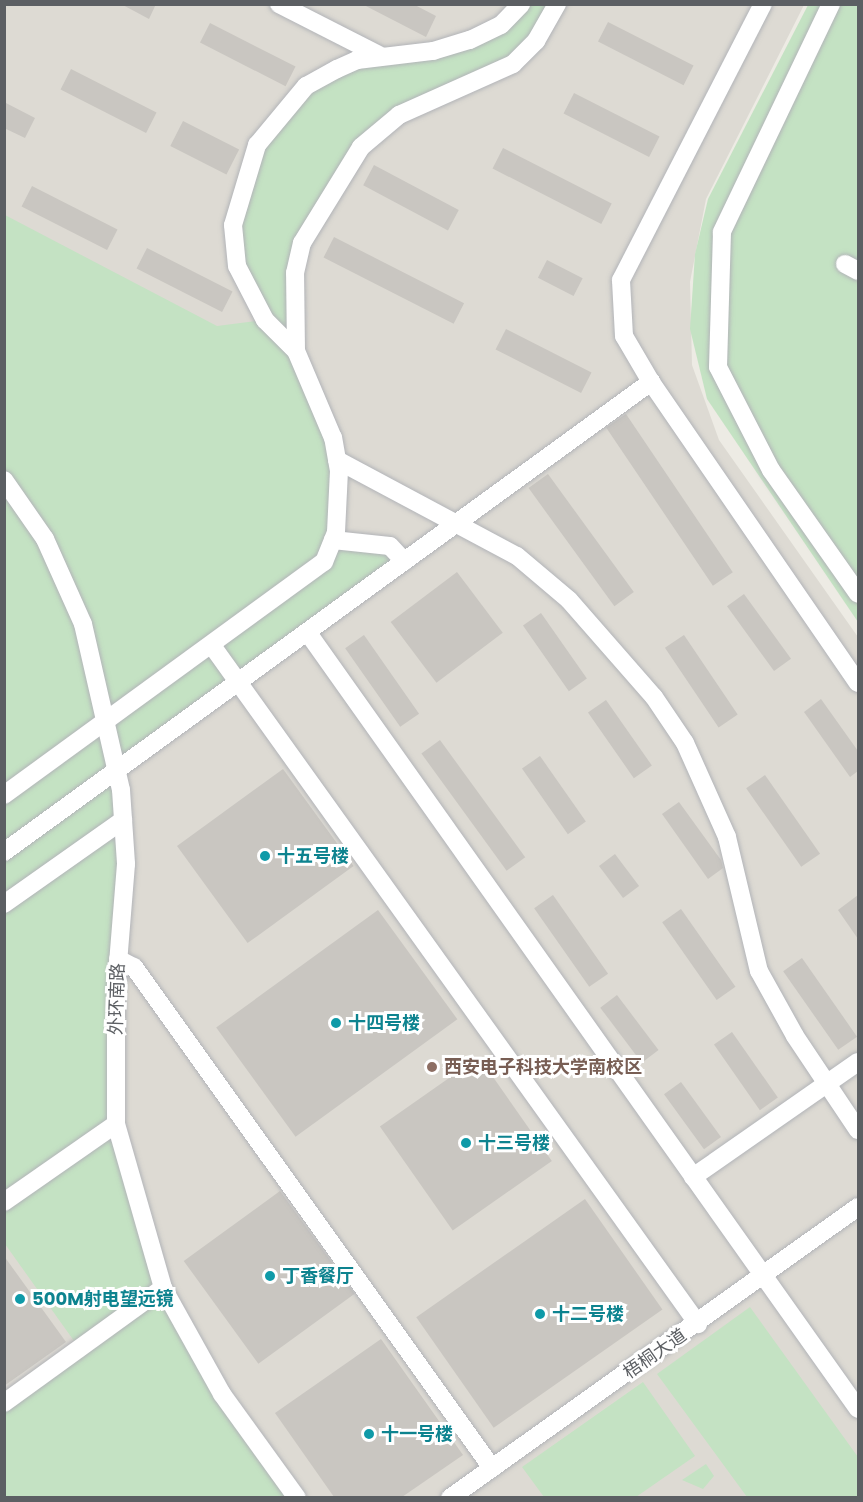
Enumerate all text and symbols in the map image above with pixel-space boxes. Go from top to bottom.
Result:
place label: 十五号楼 [277,845,349,867]
marker: 十五号楼 [258,849,272,863]
street label: 外环南路 [105,963,129,1035]
place label: 十四号楼 [348,1012,420,1034]
marker: 十四号楼 [329,1016,343,1030]
place label: 西安电子科技大学南校区 [444,1056,642,1078]
marker: 西安电子科技大学南校区 [425,1060,439,1074]
place label: 十三号楼 [478,1132,550,1154]
marker: 十三号楼 [459,1136,473,1150]
place label: 丁香餐厅 [282,1265,354,1287]
marker: 丁香餐厅 [263,1269,277,1283]
place label: 500M射电望远镜 [32,1288,174,1310]
marker: 500M射电望远镜 [13,1292,27,1306]
place label: 十二号楼 [552,1303,624,1325]
marker: 十二号楼 [533,1307,547,1321]
street label: 梧桐大道 [619,1325,691,1383]
place label: 十一号楼 [381,1423,453,1445]
marker: 十一号楼 [362,1427,376,1441]

